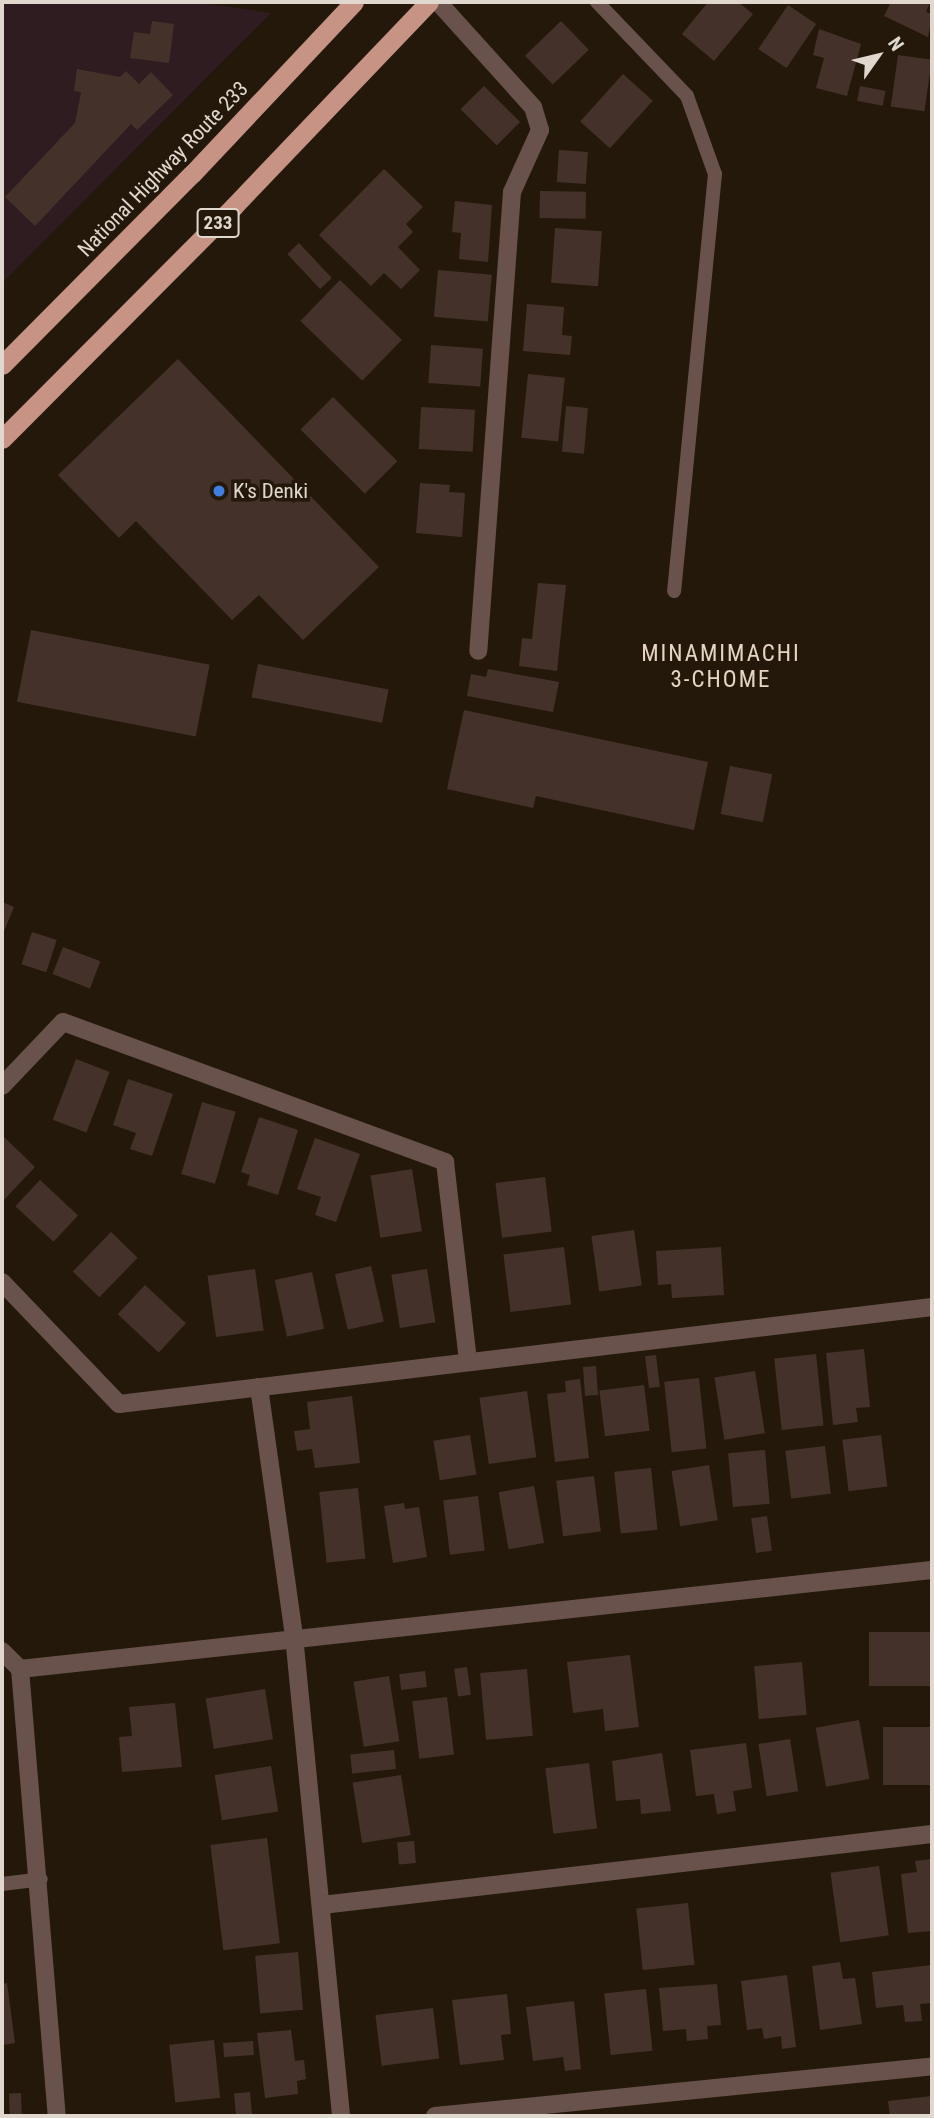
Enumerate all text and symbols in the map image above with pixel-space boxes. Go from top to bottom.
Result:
north arrow [843,21,913,91]
text: N [883,33,909,55]
street label: National Highway Route 233 [73,76,253,262]
road number: 233 [195,208,241,238]
place label: K's Denki [233,478,308,504]
marker: K's Denki [211,483,227,499]
district label: MINAMIMACHI 3-CHOME [643,640,799,694]

